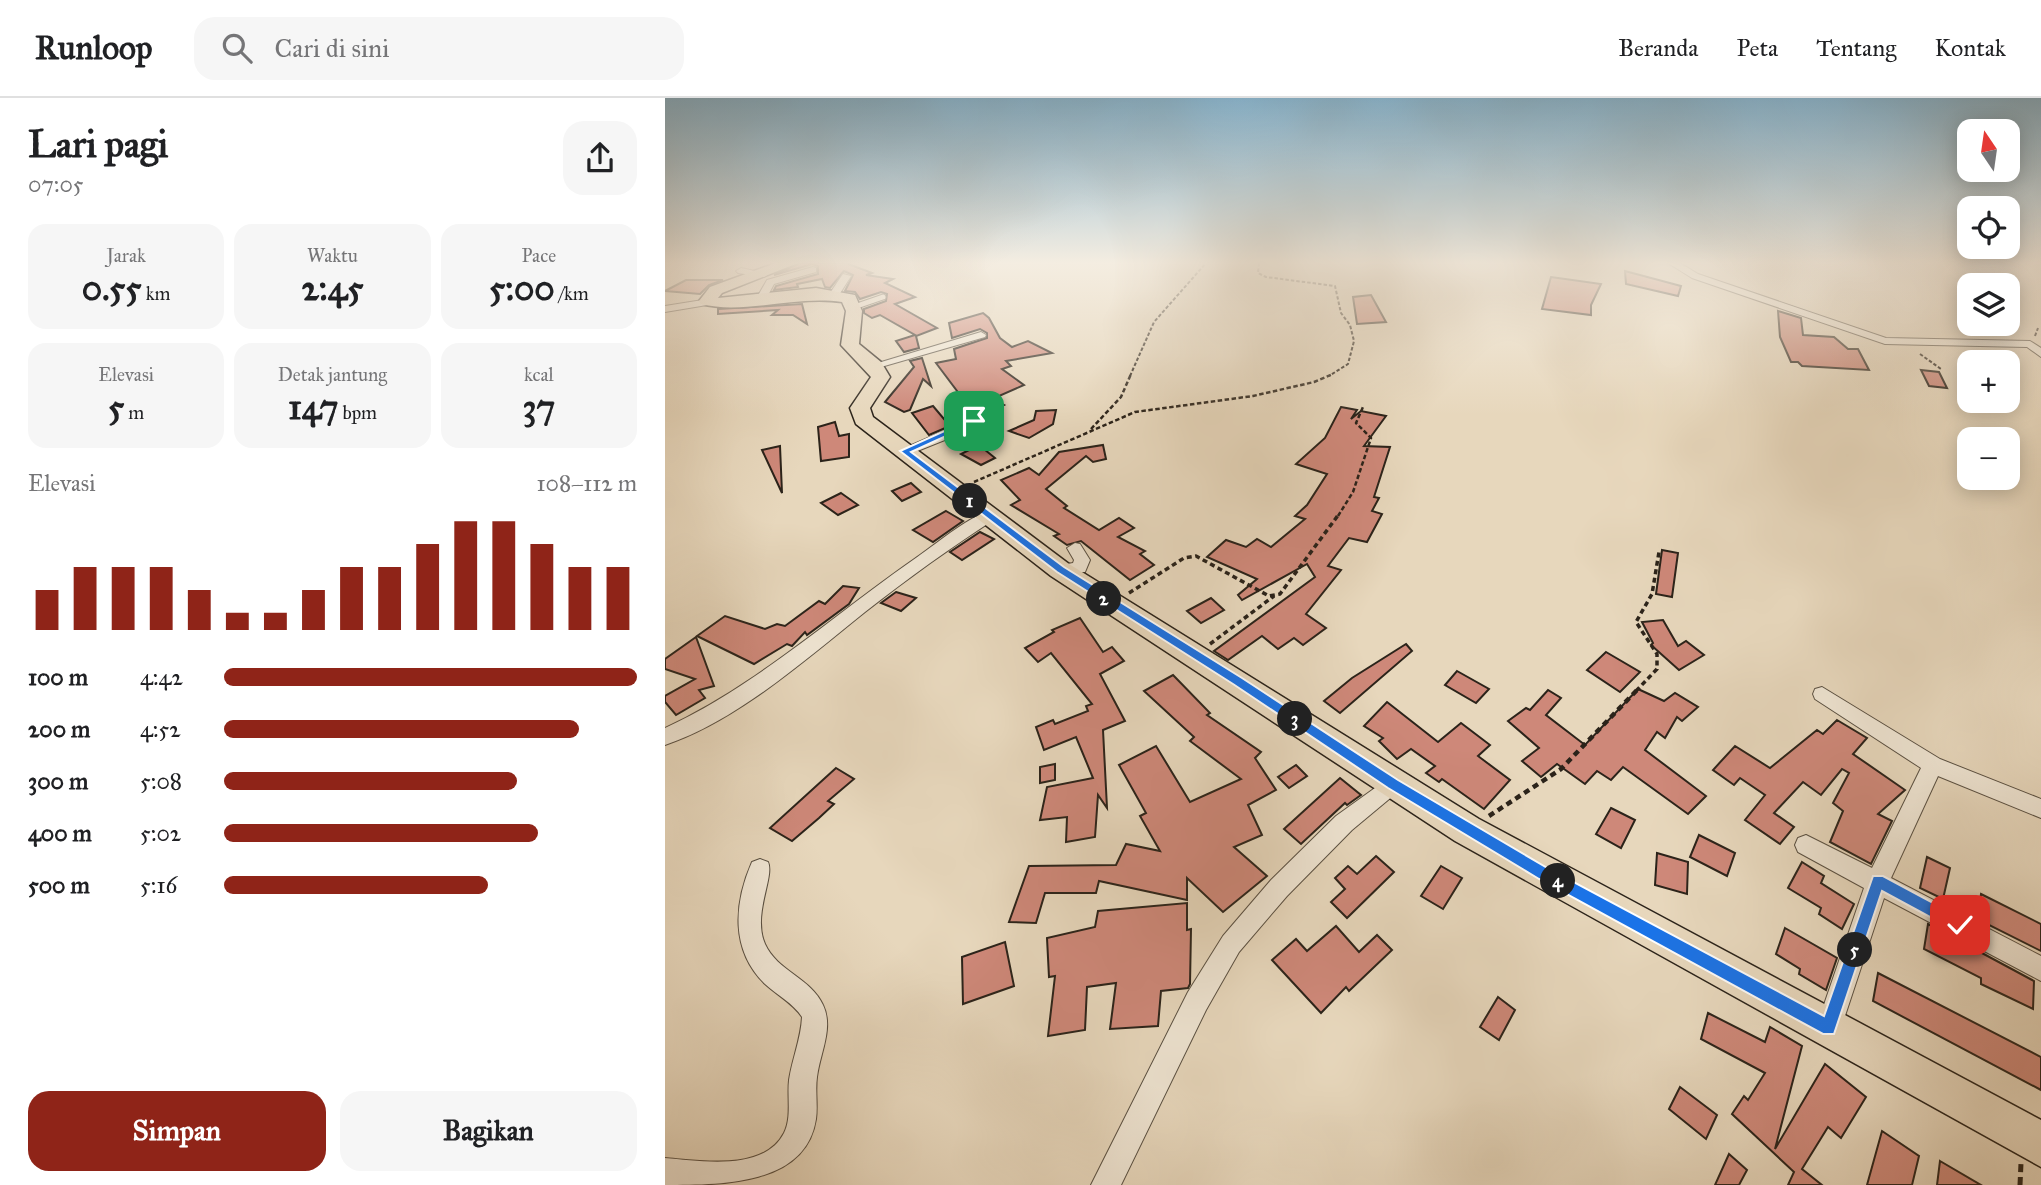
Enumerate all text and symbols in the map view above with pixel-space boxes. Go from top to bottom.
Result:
search box [194,17,684,80]
text: Runloop [35,28,152,68]
icon: search [218,29,256,67]
text: Cari di sini [274,32,389,64]
text: Beranda [1618,33,1698,63]
text: Peta [1736,33,1778,63]
text: Tentang [1816,33,1896,63]
text: Kontak [1934,33,2006,63]
north arrow [1957,119,2019,182]
map controls [1957,119,2020,490]
text: Lari pagi [28,121,168,167]
button: share [563,121,637,195]
text: 07:05 [28,170,84,198]
button: locate [1957,196,2020,259]
text: Jarak [107,244,146,267]
text: Waktu [307,244,358,267]
text: Pace [522,244,556,267]
text: 0.55 [82,267,142,310]
text: 2:45 [302,267,363,310]
text: 5:00 [489,267,555,310]
button: layers [1957,273,2020,336]
text: km [142,282,170,305]
text: /km [555,282,589,305]
button: + [1957,350,2020,413]
text: Elevasi [98,363,154,386]
text: Detak jantung [278,363,387,386]
text: kcal [524,363,554,386]
text: 5 [108,386,124,429]
text: 147 [288,386,338,429]
text: 37 [522,386,555,429]
pin [944,391,1004,451]
text: m [124,401,144,424]
text: bpm [338,401,377,424]
icon: arrive [955,402,993,440]
button: − [1957,427,2020,490]
text: Elevasi [28,469,96,497]
text: 108–112 m [537,469,637,497]
pin: 1 [953,484,987,518]
text: 1 [966,489,973,512]
pin: 2 [1087,582,1122,616]
text: 2 [1099,587,1108,610]
text: 100 m [28,663,88,691]
text: 4:42 [140,663,183,691]
pin: 3 [1277,702,1313,736]
text: 3 [1291,707,1298,730]
text: 200 m [28,715,90,743]
text: 4:52 [140,715,181,743]
text: 300 m [28,767,88,795]
text: 5:08 [140,767,182,795]
text: 400 m [28,819,92,847]
text: 5:02 [140,819,181,847]
pin: 4 [1541,864,1575,898]
text: 4 [1552,869,1563,892]
text: 500 m [28,871,90,899]
text: 5:16 [140,871,177,899]
pin [1930,895,1990,955]
icon: check [1941,906,1979,944]
pin: 5 [1837,932,1873,968]
text: 5 [1850,938,1859,961]
button: Simpan [28,1091,326,1171]
button: Bagikan [340,1091,637,1171]

